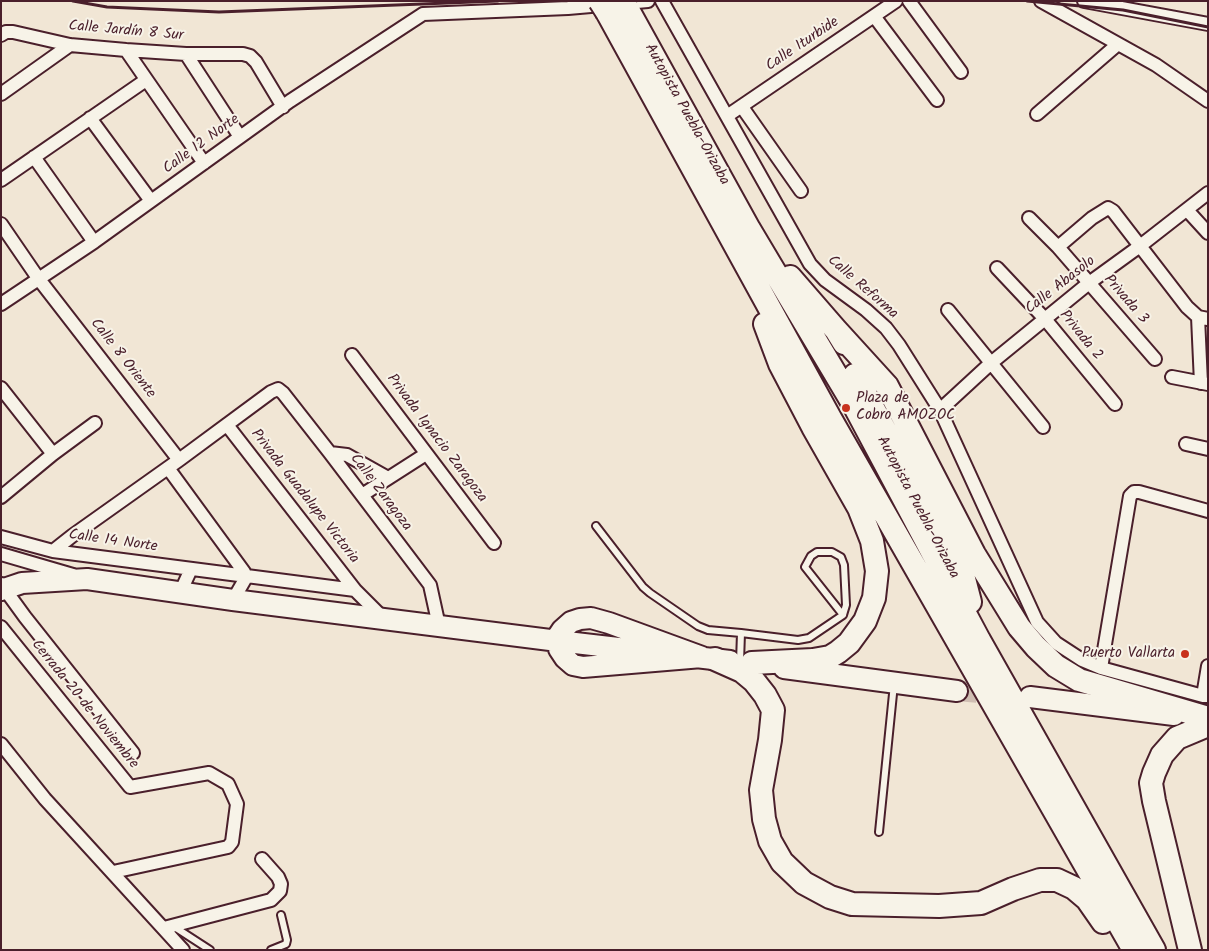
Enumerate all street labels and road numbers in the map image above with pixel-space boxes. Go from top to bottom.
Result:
street label: Calle Iturbide [763,14,843,76]
street label: Calle Jardín 8 Sur [68,18,184,46]
street label: Autopista Puebla-Orizaba [640,41,732,189]
street label: Calle 12 Norte [160,111,244,179]
street label: Calle Reforma [823,252,901,324]
street label: Calle Abasolo [1022,253,1100,319]
street label: Privada 3 [1099,272,1151,328]
street label: Privada 2 [1054,307,1106,365]
street label: Calle 8 Oriente [85,316,159,402]
street label: Privada Ignacio Zaragoza [382,371,490,507]
street label: Privada Guadalupe Victoria [246,426,362,568]
street label: Autopista Puebla-Orizaba [872,434,962,582]
street label: Calle Zaragoza [345,451,415,535]
street label: Calle 14 Norte [67,527,159,557]
street label: Cerrada 20 de Noviembre [26,637,142,773]

